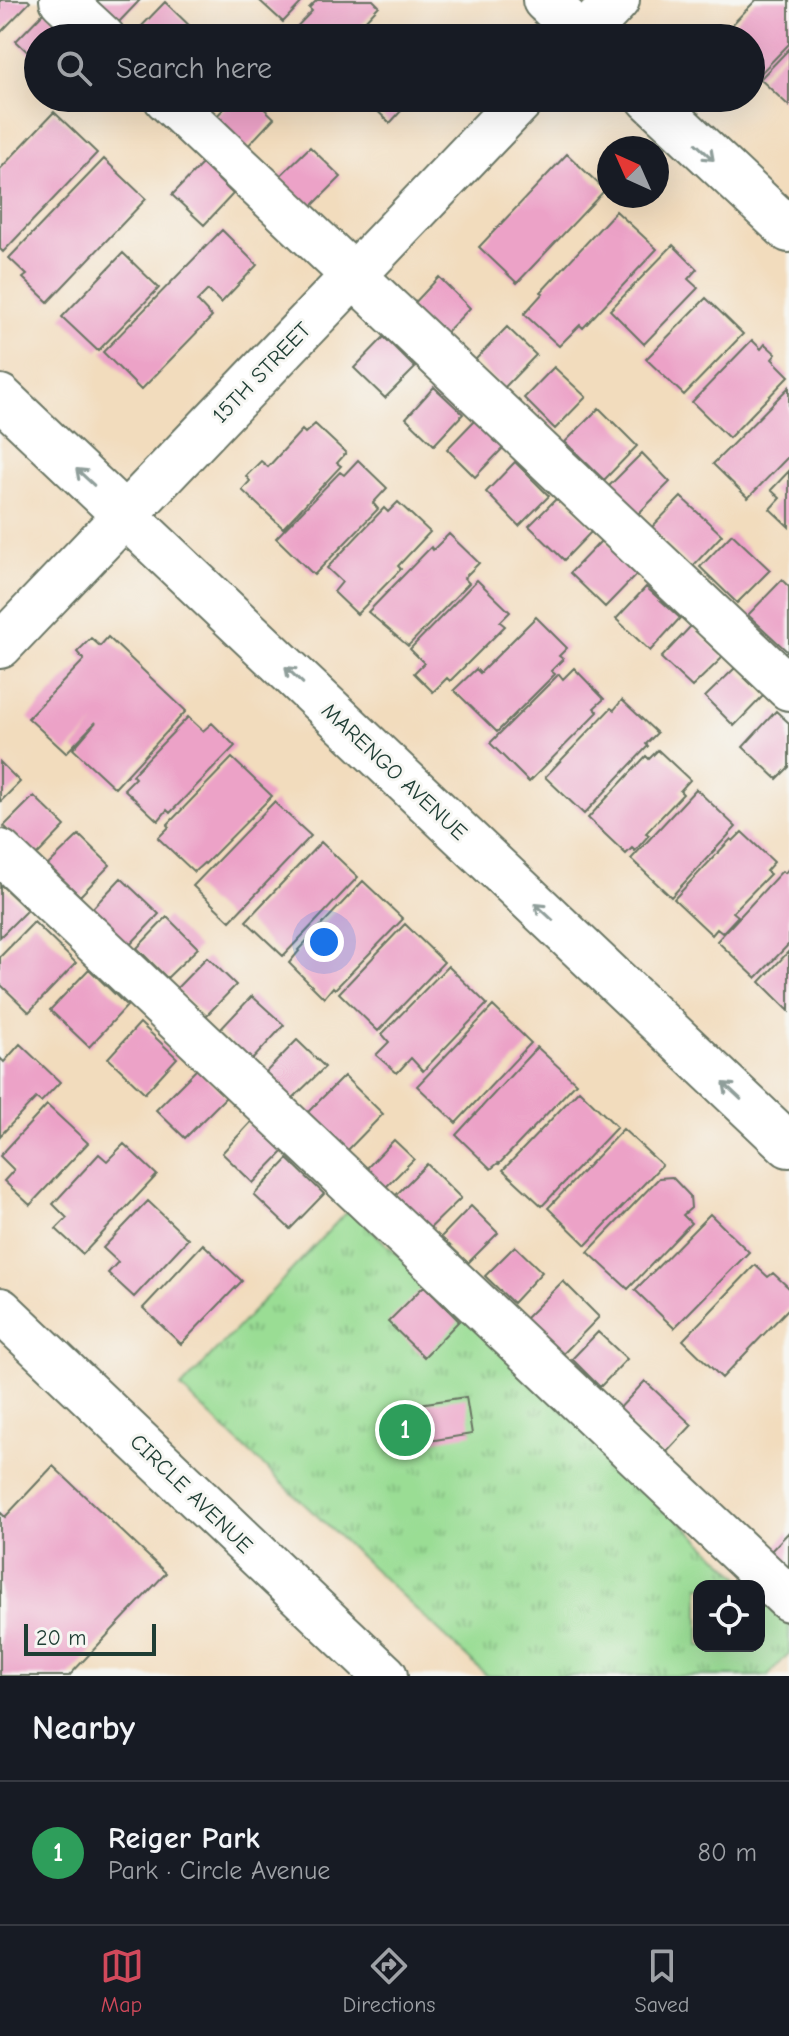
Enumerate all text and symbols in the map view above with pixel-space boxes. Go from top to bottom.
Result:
search box [24,24,765,112]
icon: search [52,46,96,90]
text: Search here [116,51,272,86]
north arrow [597,136,669,208]
one-way arrow [695,142,715,160]
street label: 15TH STREET [207,316,317,429]
one-way arrow [75,468,95,487]
one-way arrow [284,666,304,685]
street label: MARENGO AVENUE [316,698,472,846]
one-way arrow [534,903,554,922]
your location [304,922,344,962]
one-way arrow [723,1082,743,1101]
pin: 1 [379,1400,431,1460]
street label: CIRCLE AVENUE [125,1429,258,1559]
map controls [693,1580,765,1652]
button: locate [693,1580,765,1652]
scale bar [24,1620,156,1656]
text: 20 m [36,1625,86,1651]
text: Nearby [32,1708,135,1748]
text: Reiger Park [108,1821,260,1856]
text: 1 [53,1838,63,1868]
text: 80 m [698,1838,757,1868]
text: Park · Circle Avenue [108,1856,330,1886]
tab: Map [100,1944,144,2018]
tab: Directions [343,1944,436,2018]
tab: Saved [635,1944,689,2018]

